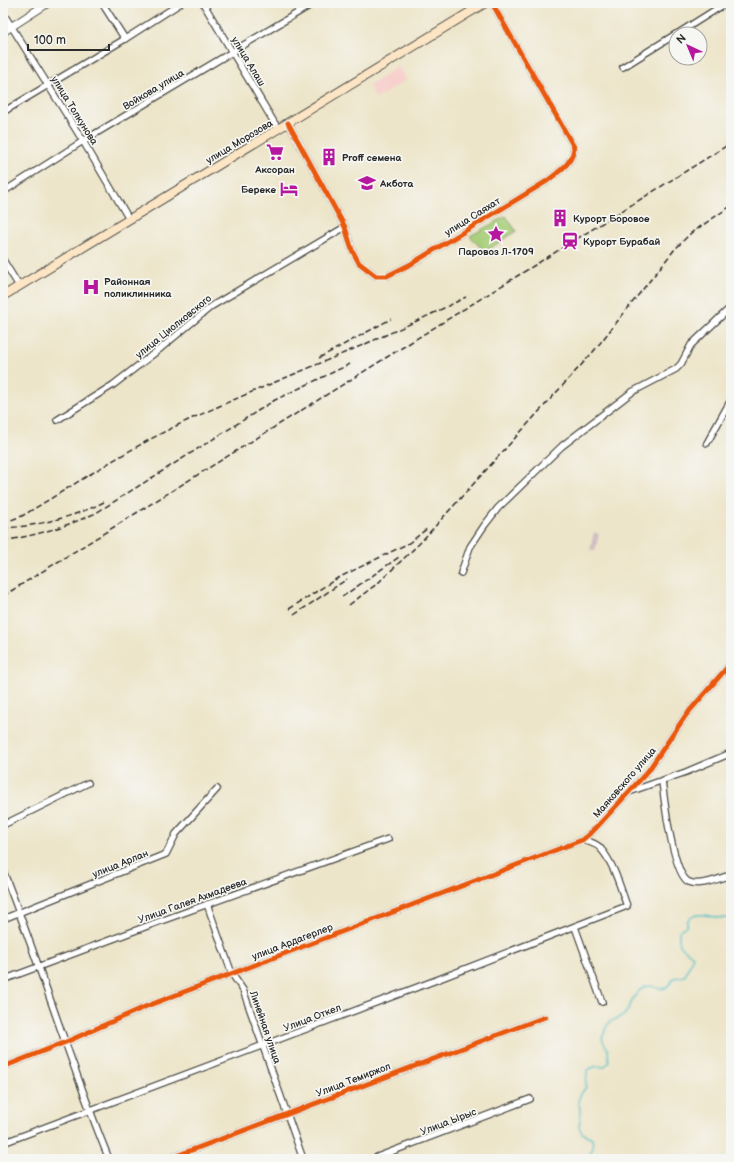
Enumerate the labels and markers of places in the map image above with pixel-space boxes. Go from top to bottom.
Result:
supermarket icon: Аксоран [265,142,285,162]
building icon: Proff семена [319,147,339,167]
place label: Proff семена [342,152,401,164]
place label: Аксоран [254,164,295,176]
school or university icon: Акбота [357,173,377,193]
place label: Акбота [379,178,413,190]
hotel icon: Береке [279,179,299,199]
place label: Береке [241,184,276,196]
building icon: Курорт Боровое [550,208,570,228]
place label: Курорт Боровое [573,213,650,225]
place icon: Паровоз Л-1709 [486,224,506,244]
station icon: Курорт Бурабай [560,231,580,251]
place label: Курорт Бурабай [583,236,660,248]
place label: Паровоз Л-1709 [458,246,534,258]
place label: Районная поликлинника [104,276,172,300]
hospital icon: Районная поликлинника [81,277,101,297]

